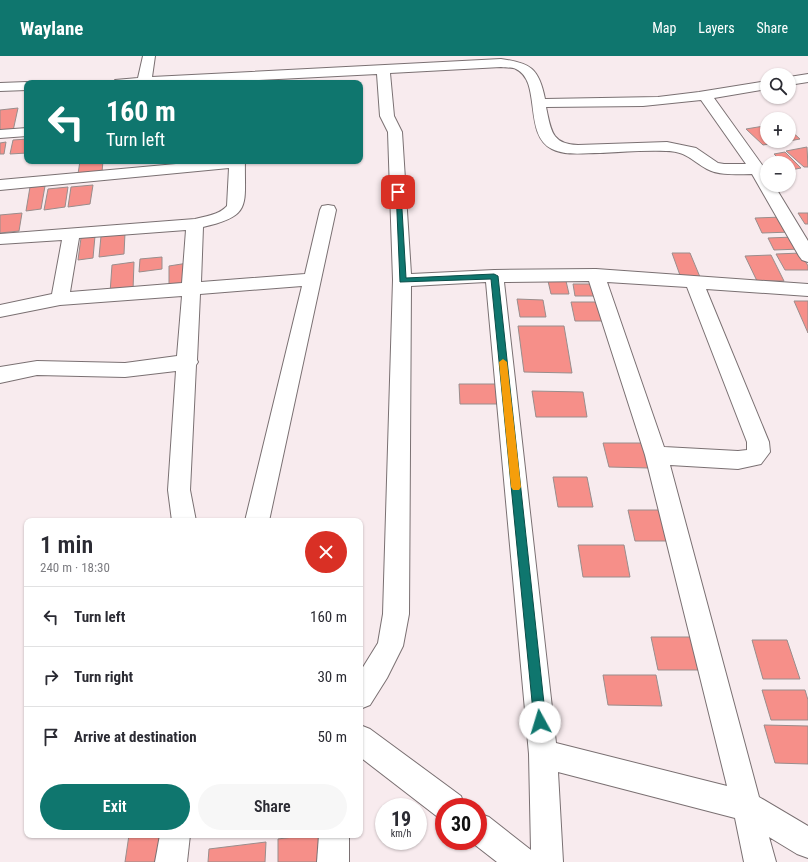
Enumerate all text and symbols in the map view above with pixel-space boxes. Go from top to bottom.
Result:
text: Waylane [20,17,83,40]
text: Map [652,20,676,36]
text: Layers [698,20,735,36]
text: Share [757,20,788,36]
map controls [760,68,796,192]
button: search [760,68,796,104]
text: 160 m [106,95,176,128]
icon: left [40,96,92,148]
button: + [760,112,796,148]
text: Turn left [106,129,165,150]
button: − [760,156,796,192]
pin [381,175,415,209]
icon: arrive [387,181,409,203]
text: 1 min [40,531,93,559]
button: close [305,531,347,573]
text: 240 m · 18:30 [40,560,110,575]
icon: left [40,606,62,628]
text: Turn left [74,608,125,626]
text: 160 m [310,608,347,626]
icon: right [40,666,62,688]
text: Turn right [74,668,133,686]
text: 30 m [317,668,347,686]
position arrow [519,701,561,743]
icon: arrive [40,726,62,748]
text: Arrive at destination [74,728,197,746]
text: 50 m [317,728,347,746]
button: Exit [40,784,190,830]
button: Share [198,784,347,830]
speed limit sign: 30 [435,798,487,850]
text: 19 [391,807,411,831]
text: km/h [391,828,411,839]

